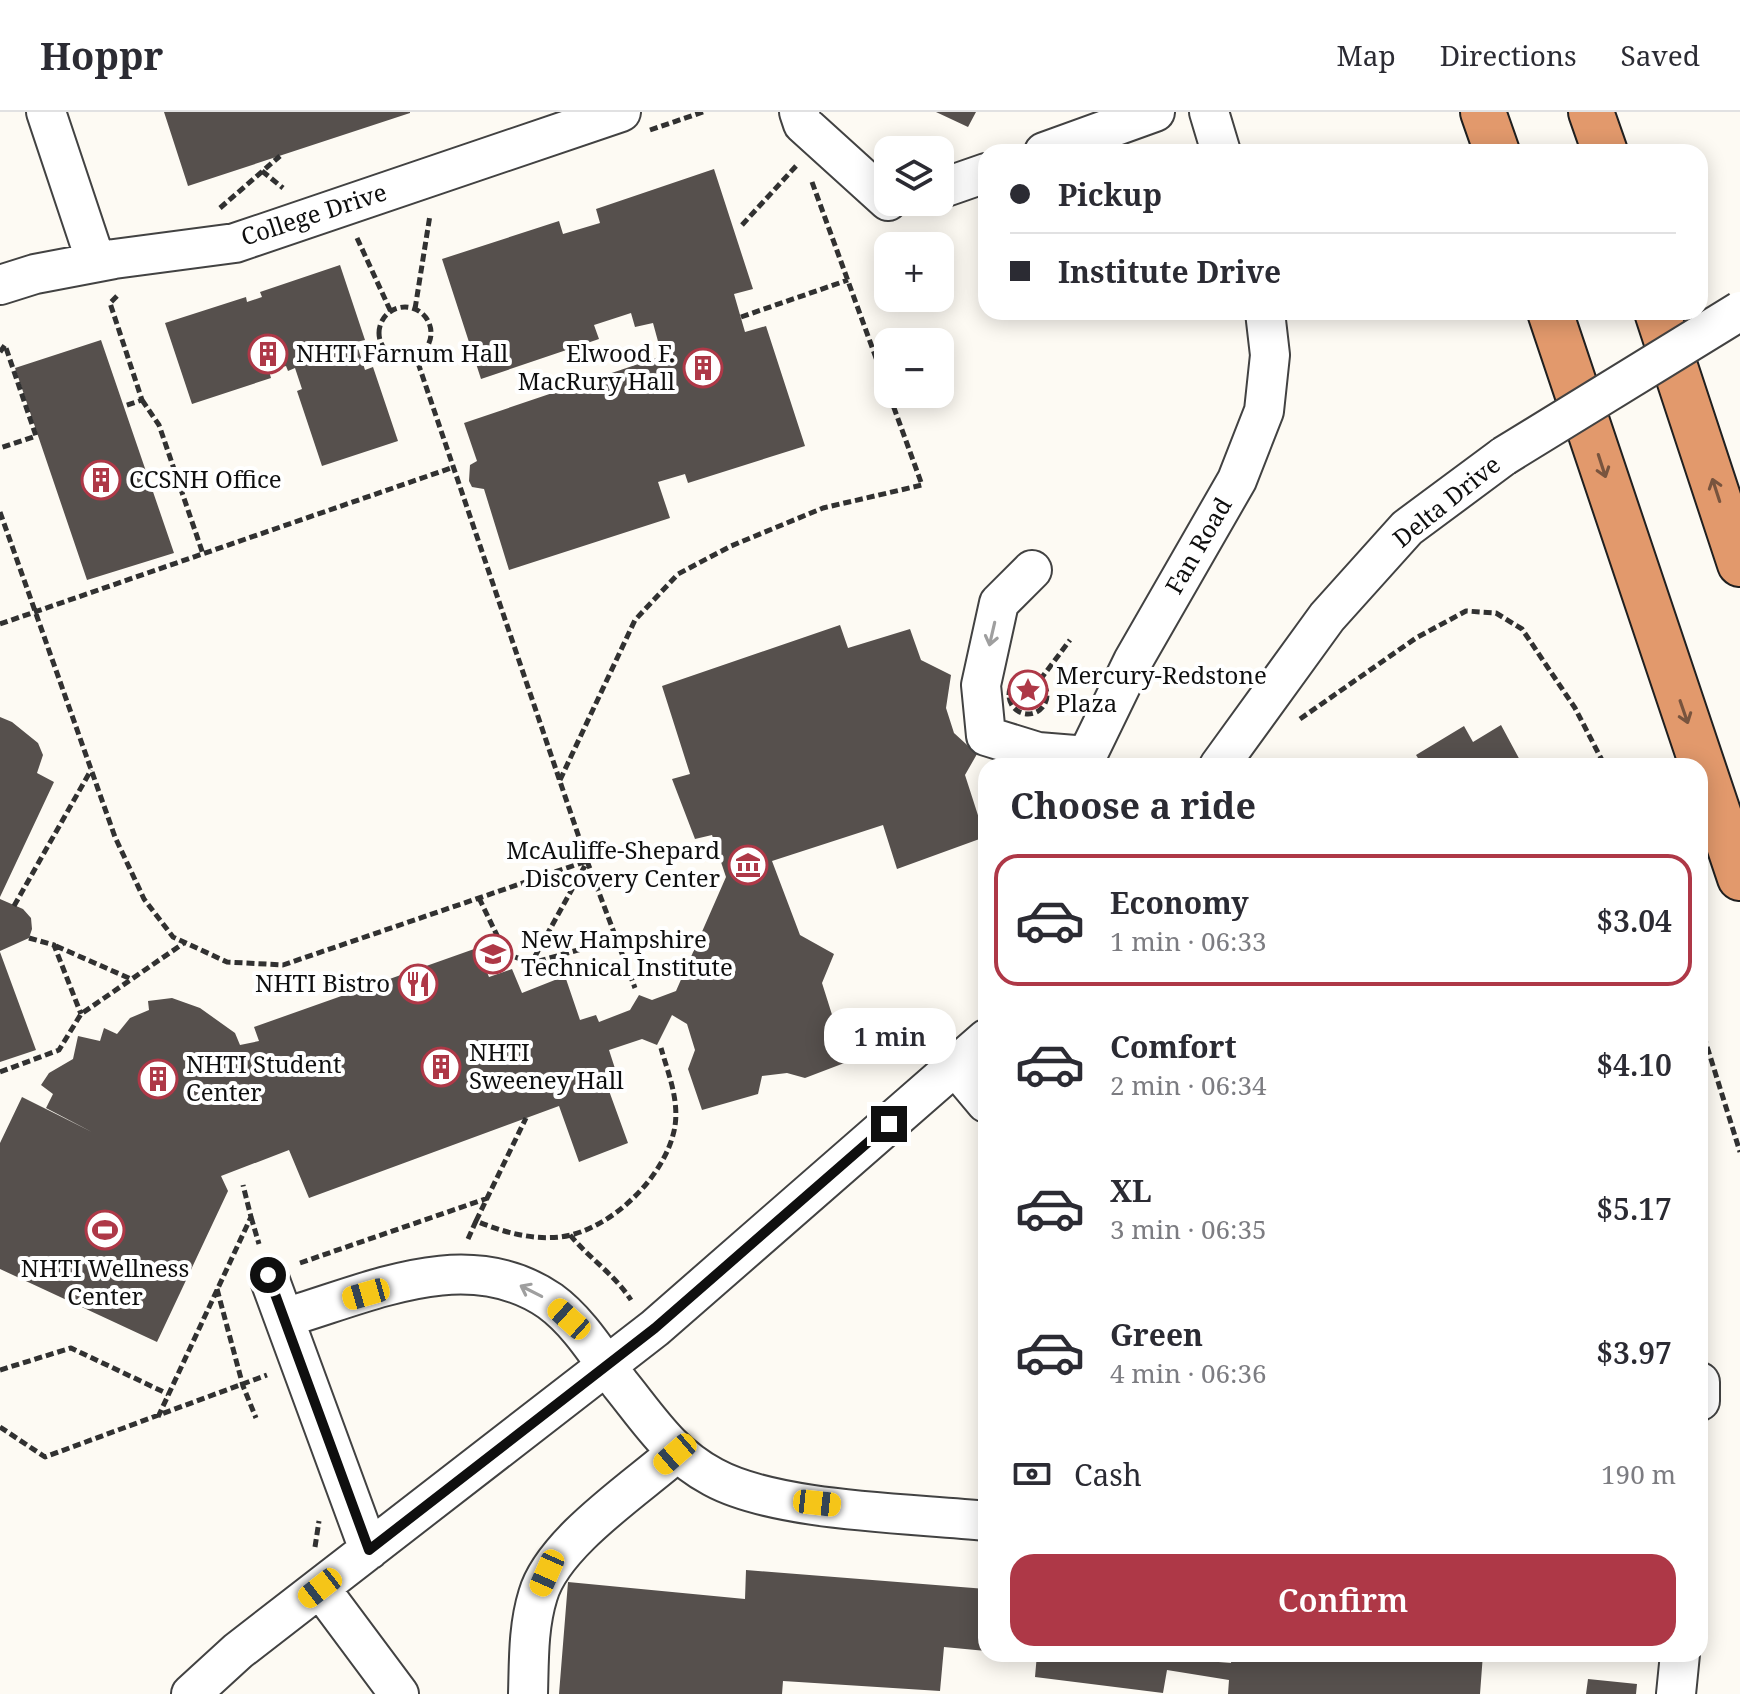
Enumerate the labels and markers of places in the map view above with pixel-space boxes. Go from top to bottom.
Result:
building icon: NHTI Farnum Hall [247,333,289,375]
place label: NHTI Farnum Hall [296,336,509,369]
place label: Elwood F. MacRury Hall [518,336,676,397]
building icon: Elwood F. MacRury Hall [682,347,724,389]
building icon: CCSNH Office [80,459,122,501]
place label: CCSNH Office [129,462,282,495]
place label: Mercury-Redstone Plaza [1056,658,1267,719]
place icon: Mercury-Redstone Plaza [1007,669,1049,711]
place label: McAuliffe-Shepard Discovery Center [506,833,720,894]
museum icon: McAuliffe-Shepard Discovery Center [727,844,769,886]
place label: New Hampshire Technical Institute [521,922,733,983]
school or university icon: New Hampshire Technical Institute [472,933,514,975]
restaurant icon: NHTI Bistro [397,963,439,1005]
place label: NHTI Bistro [255,966,390,999]
place label: NHTI Sweeney Hall [469,1035,624,1096]
building icon: NHTI Sweeney Hall [420,1046,462,1088]
place label: NHTI Student Center [186,1047,341,1108]
building icon: NHTI Student Center [137,1058,179,1100]
sports icon: NHTI Wellness Center [84,1209,126,1251]
place label: NHTI Wellness Center [21,1251,189,1312]

